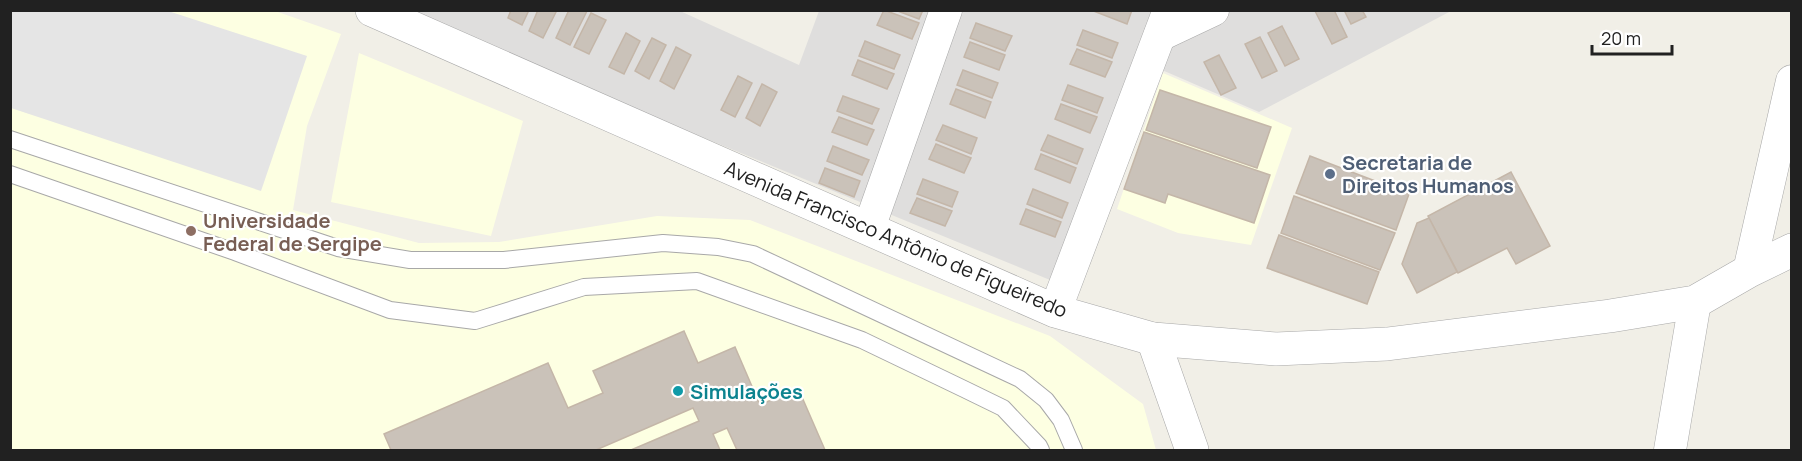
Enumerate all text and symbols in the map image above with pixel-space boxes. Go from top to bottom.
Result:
scale bar [1592,18,1672,56]
text: 20 m [1601,26,1641,50]
place label: Secretaria de Direitos Humanos [1342,149,1514,199]
street label: Avenida Francisco Antônio de Figueiredo [720,154,1072,324]
marker: Secretaria de Direitos Humanos [1323,167,1337,181]
place label: Universidade Federal de Sergipe [203,207,382,257]
marker: Universidade Federal de Sergipe [184,224,198,238]
place label: Simulações [690,378,803,405]
marker: Simulações [671,384,685,398]

